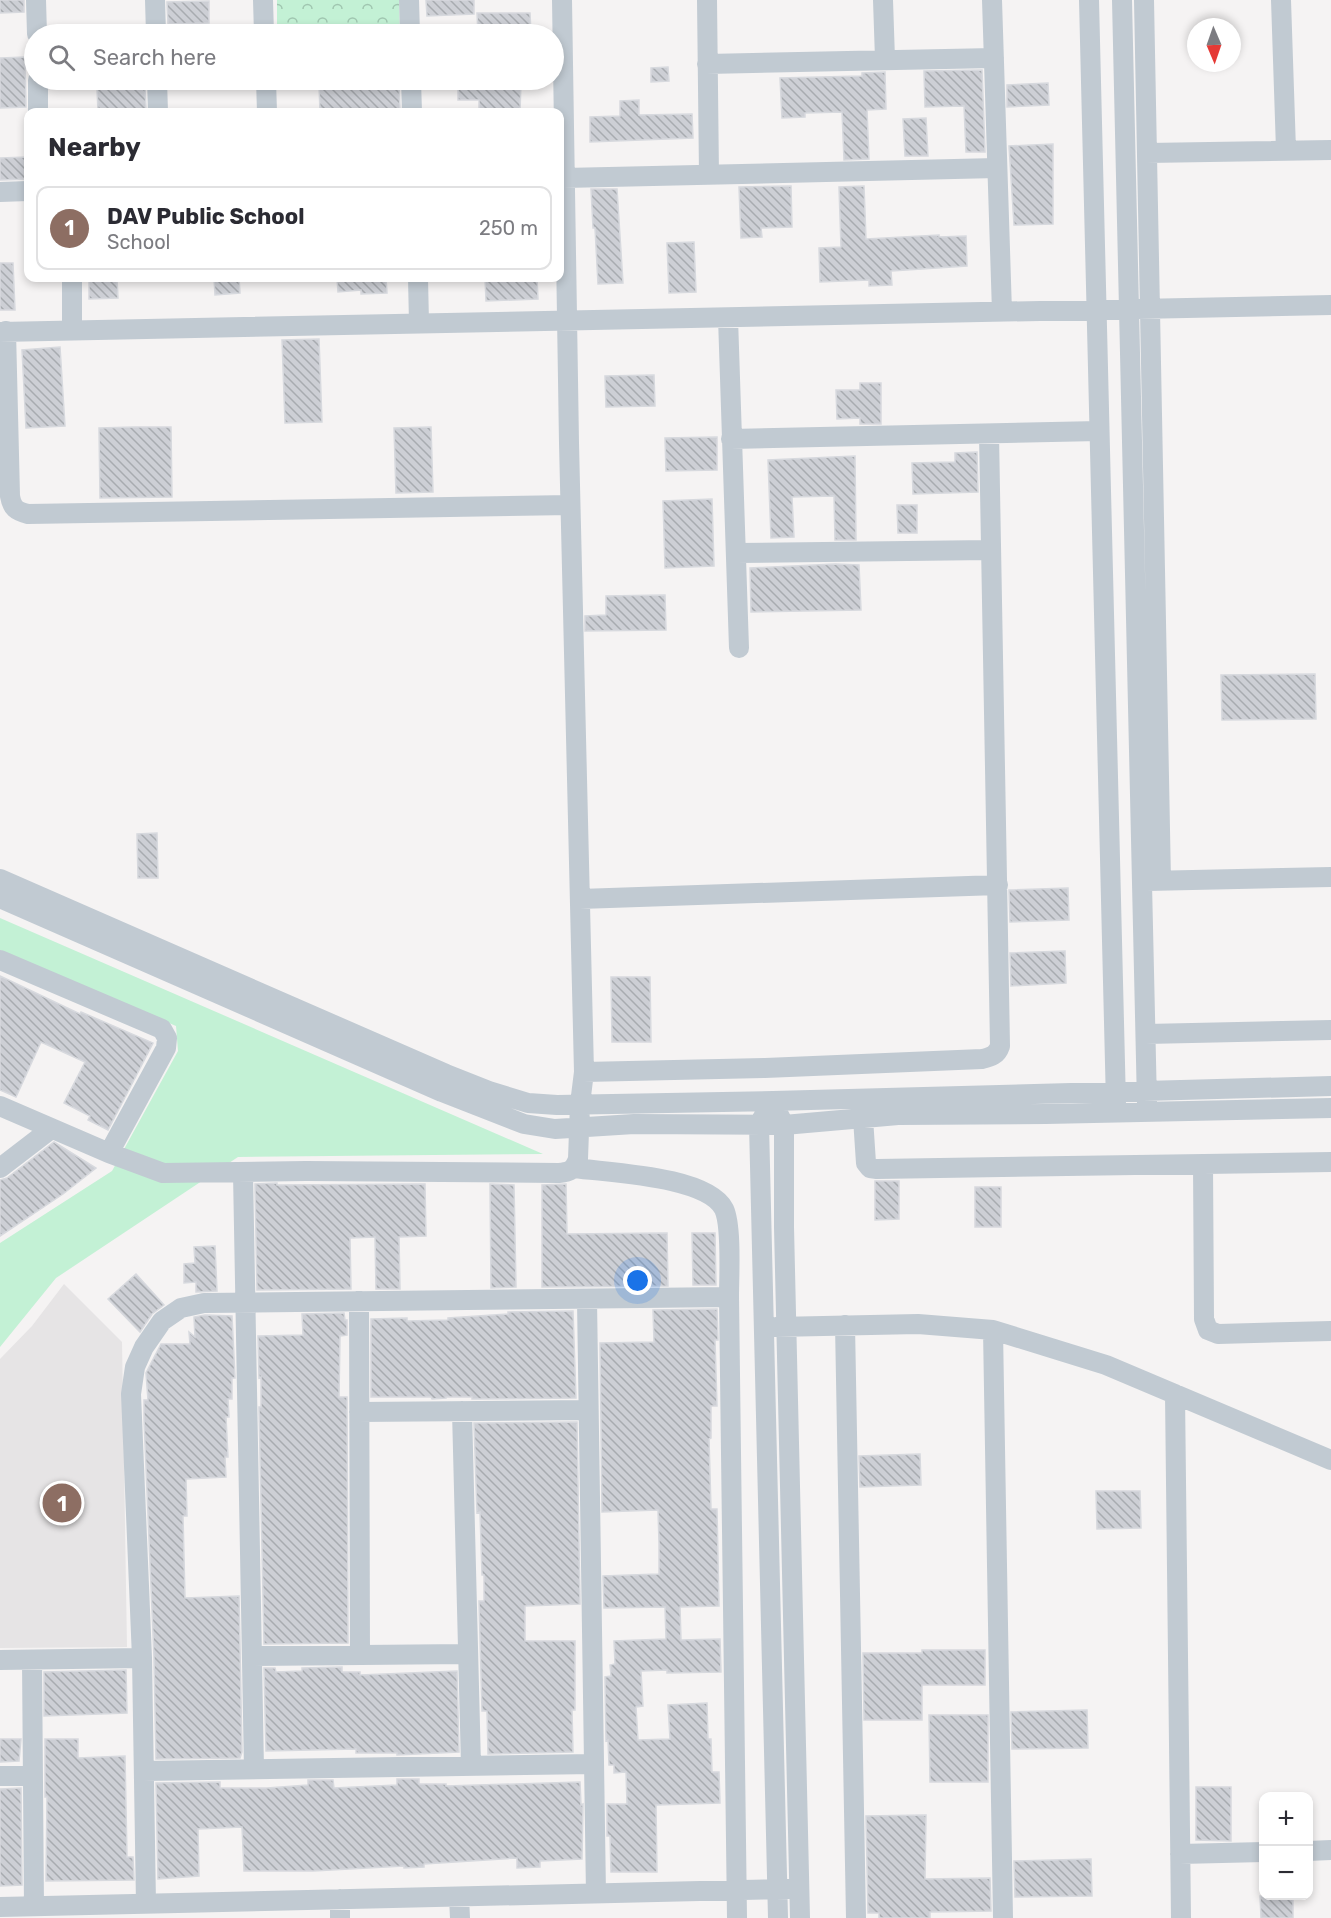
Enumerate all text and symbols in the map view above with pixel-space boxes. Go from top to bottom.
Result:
north arrow [1187,18,1241,72]
search box [24,24,564,90]
icon: search [45,41,78,74]
text: Search here [93,44,216,71]
text: Nearby [48,132,141,163]
text: DAV Public School [107,203,304,230]
text: 1 [65,216,74,240]
text: 250 m [479,216,538,240]
text: School [107,230,170,254]
your location [623,1266,652,1295]
pin: 1 [42,1480,82,1526]
map controls [1259,1792,1313,1900]
button: + [1259,1792,1313,1846]
button: − [1259,1846,1313,1900]

